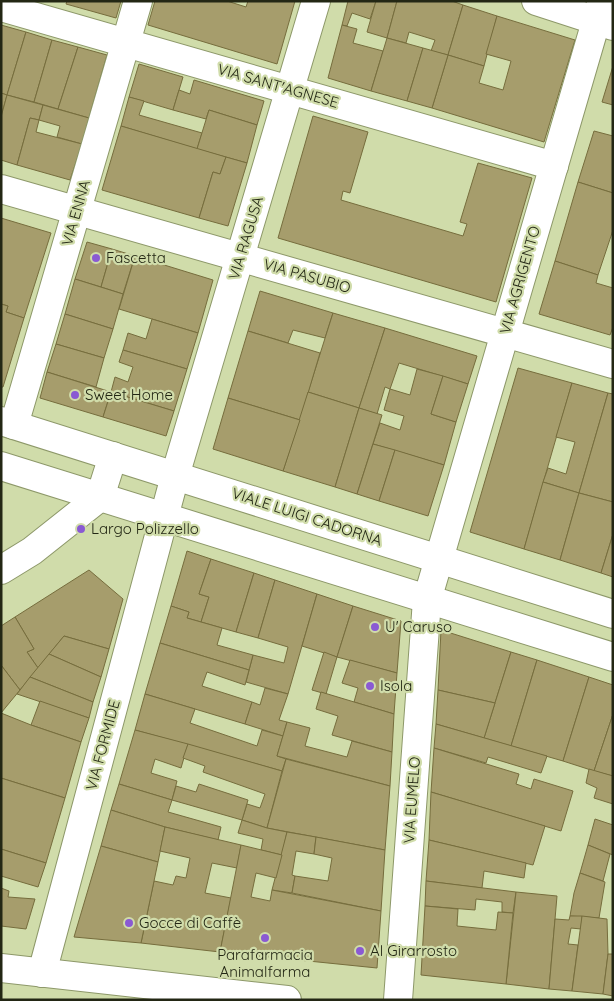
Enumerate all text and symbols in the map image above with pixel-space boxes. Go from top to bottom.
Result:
street label: VIA SANT'AGNESE [215,59,341,112]
street label: VIA ENNA [57,177,94,248]
street label: VIA RAGUSA [224,194,267,282]
street label: VIA AGRIGENTO [495,224,544,336]
place label: Fascetta [106,248,166,267]
marker: Fascetta [90,252,102,264]
street label: VIA PASUBIO [261,254,353,297]
place label: Sweet Home [85,385,173,404]
marker: Sweet Home [69,389,81,401]
street label: VIALE LUIGI CADORNA [230,483,385,550]
place label: Largo Polizzello [91,519,199,538]
marker: Largo Polizzello [75,523,87,535]
place label: U' Caruso [385,617,452,636]
marker: U' Caruso [369,621,381,633]
place label: Isola [380,676,412,695]
marker: Isola [364,680,376,692]
street label: VIA FORMIDE [81,698,124,792]
street label: VIA EUMELO [399,756,424,844]
place label: Gocce di Caffè [139,913,241,932]
marker: Gocce di Caffè [123,917,135,929]
marker: Parafarmacia Animalfarma [259,932,271,944]
place label: Al Girarrosto [370,941,457,960]
place label: Parafarmacia Animalfarma [217,945,313,981]
marker: Al Girarrosto [354,945,366,957]

